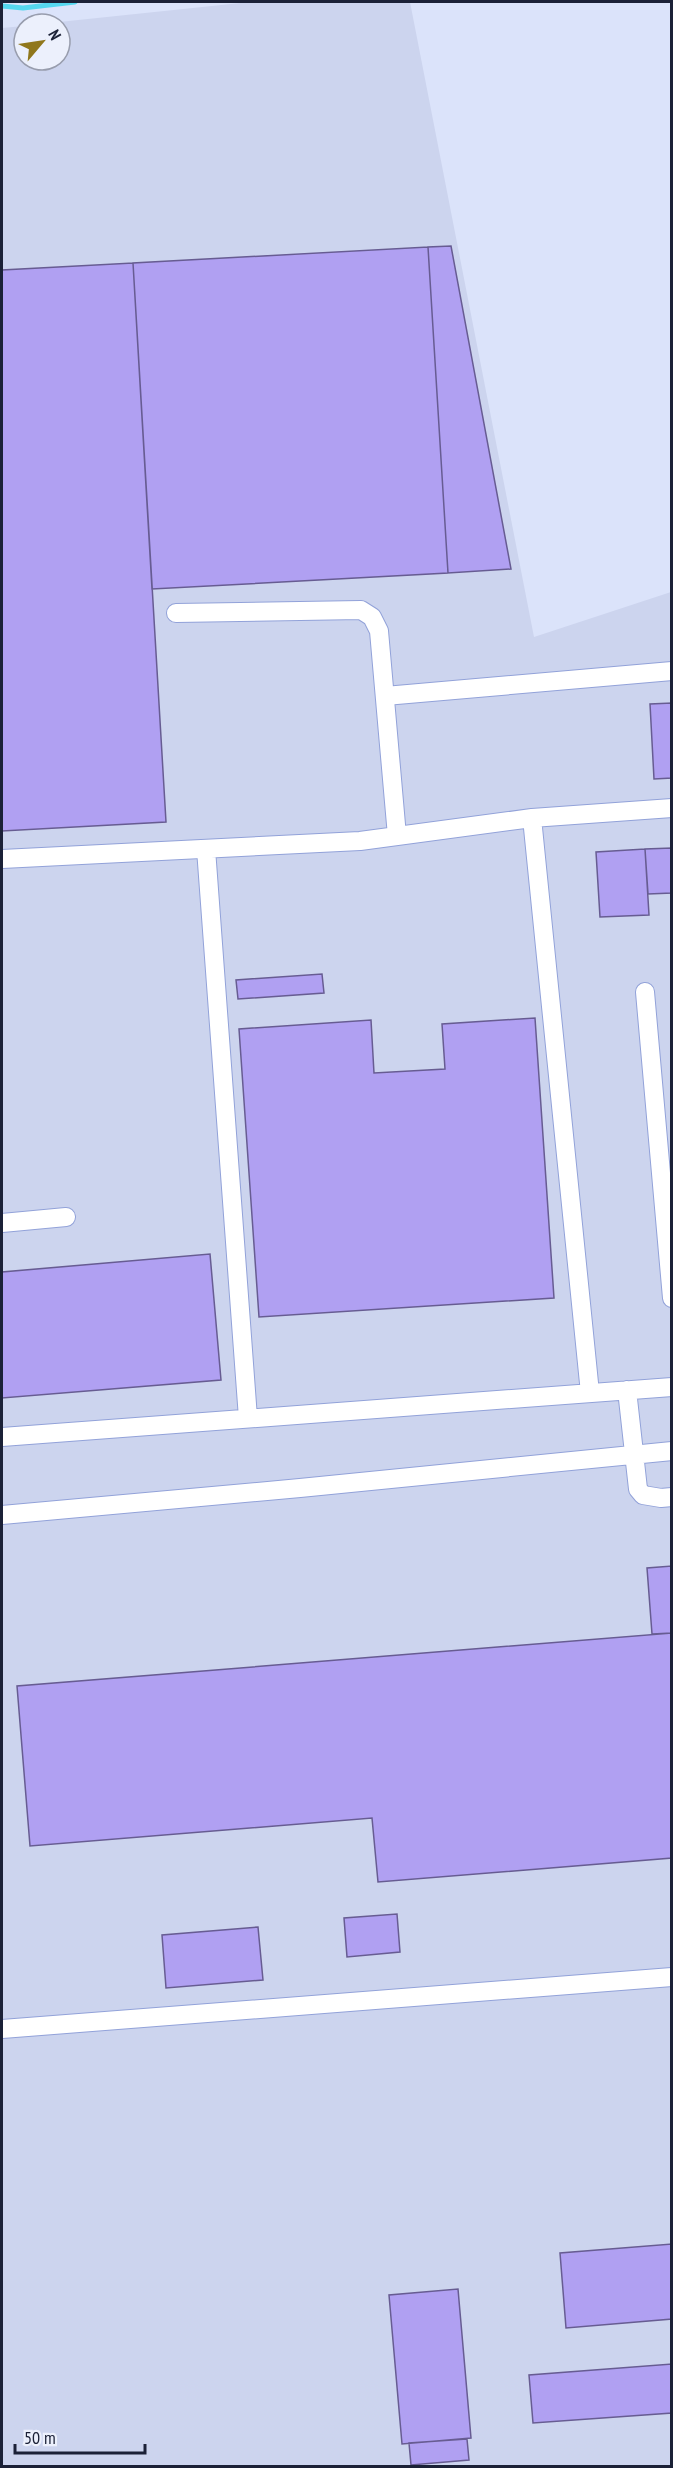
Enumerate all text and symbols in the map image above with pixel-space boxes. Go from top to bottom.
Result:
north arrow [12,12,72,72]
text: N [44,26,66,43]
scale bar [15,2417,146,2455]
text: 50 m [24,2426,56,2449]

